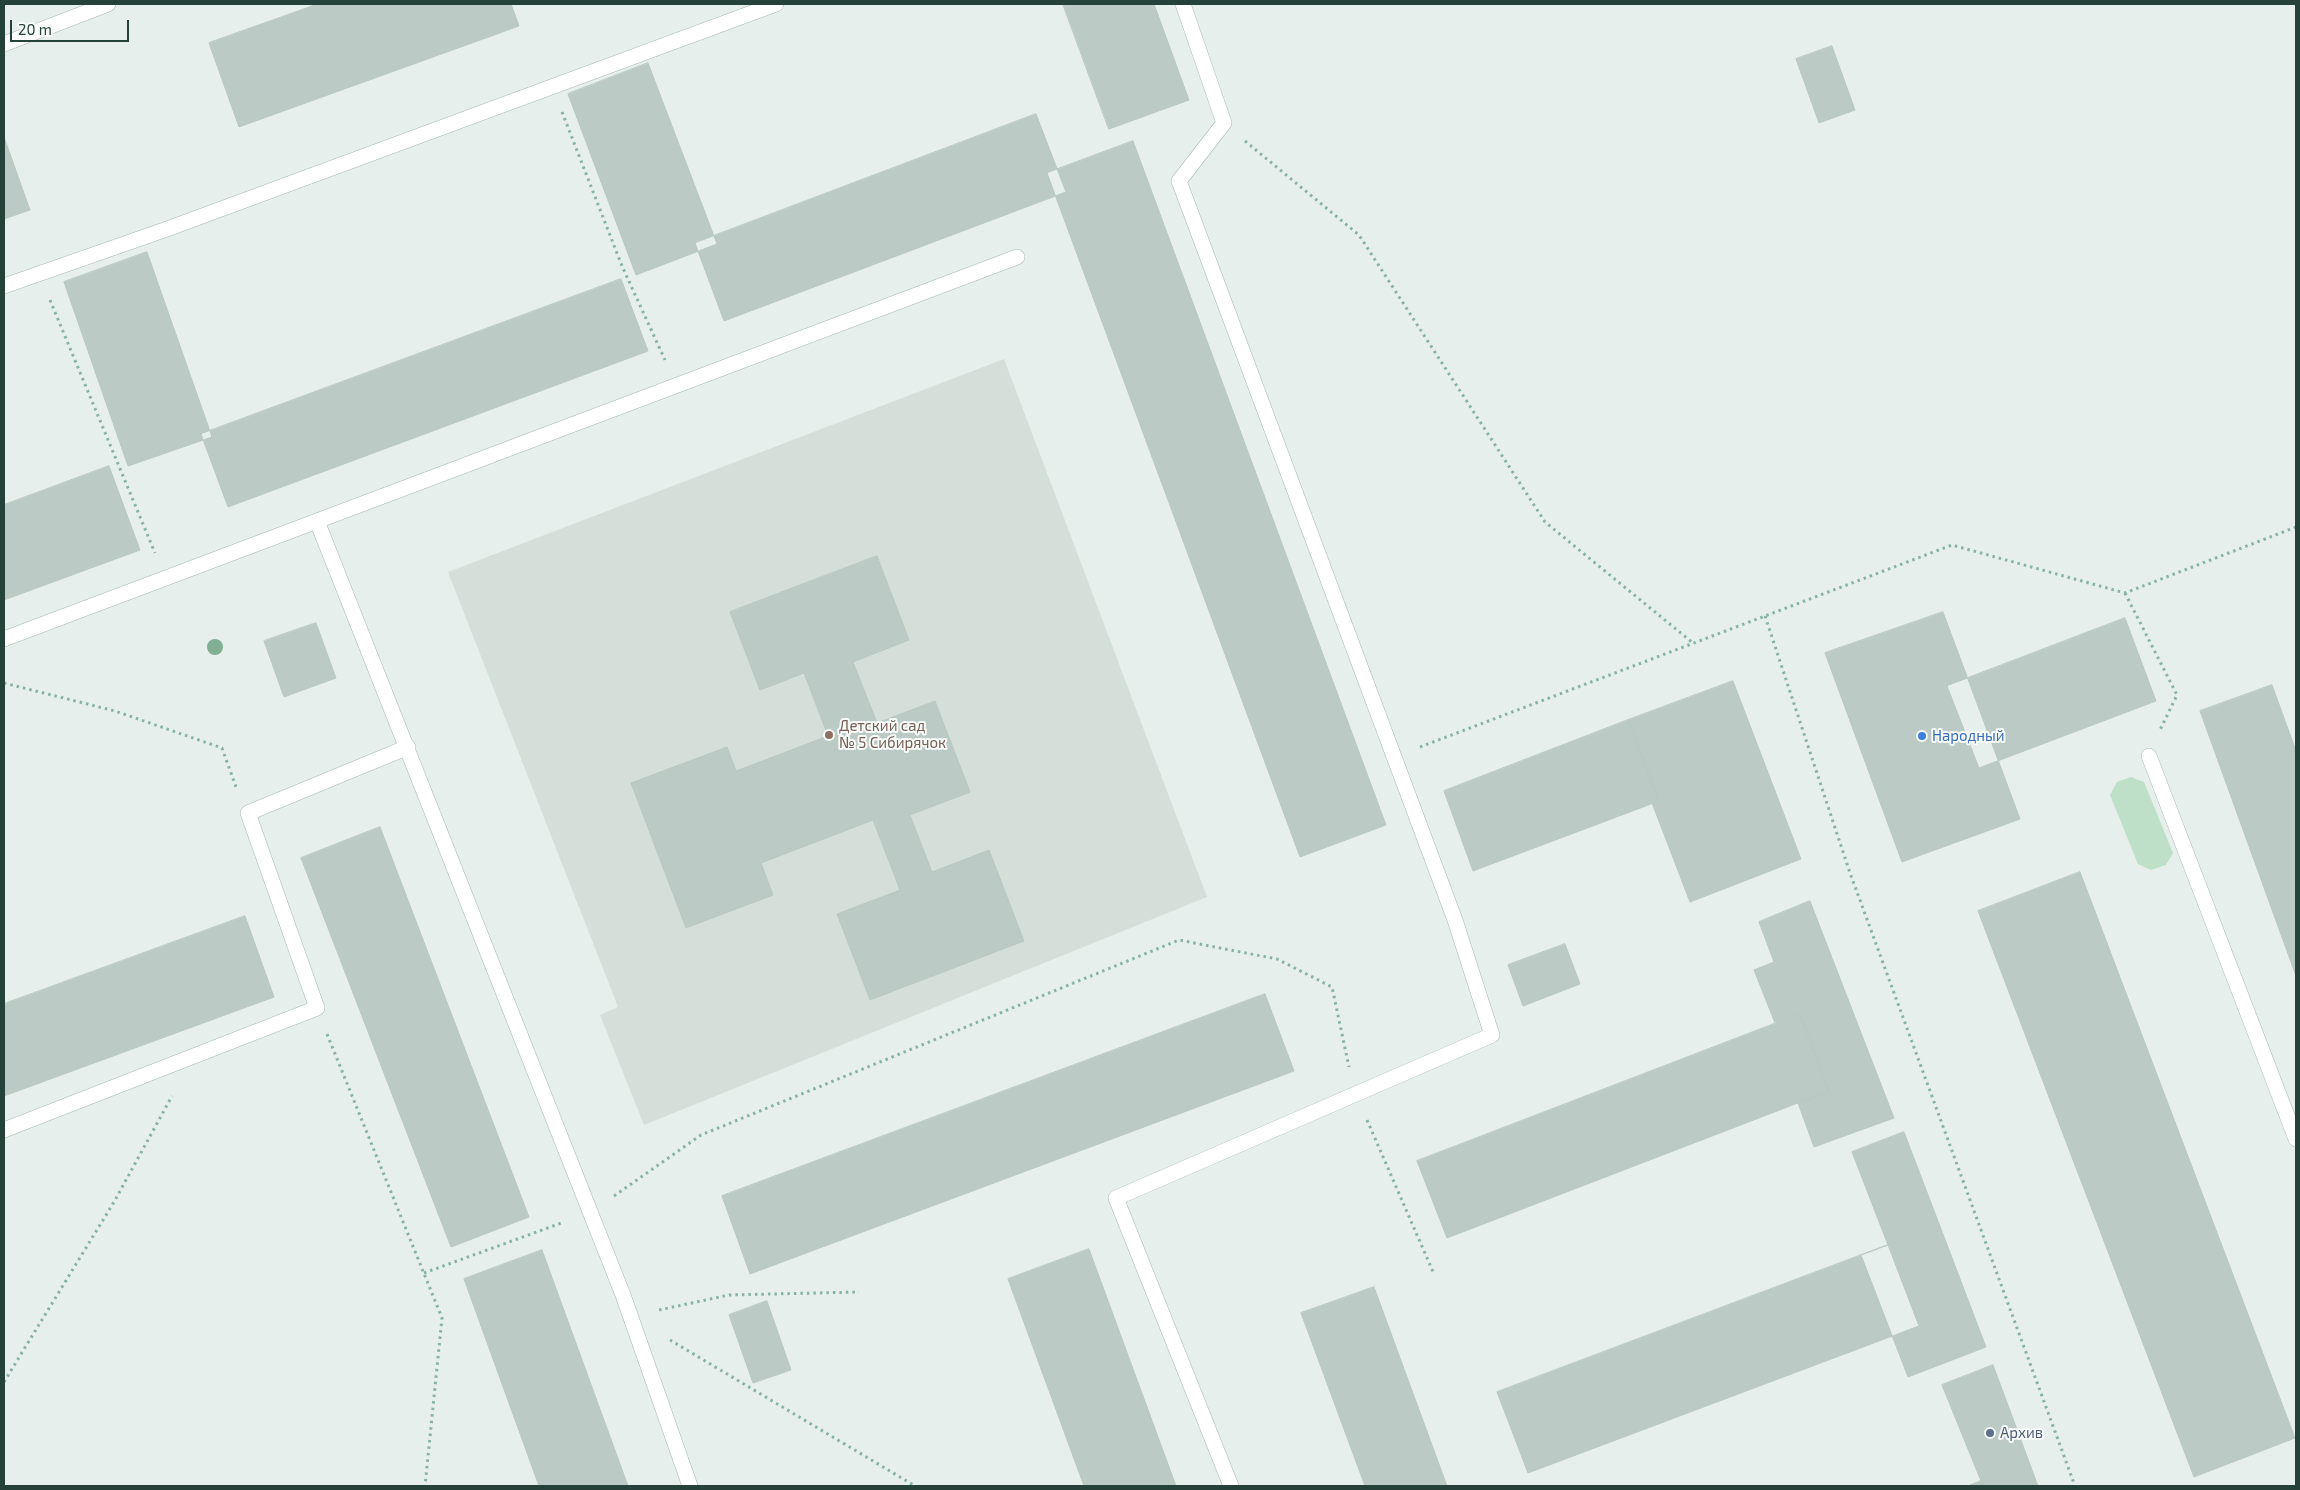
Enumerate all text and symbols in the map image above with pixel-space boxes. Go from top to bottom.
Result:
scale bar [12,10,131,42]
text: 20 m [18,20,52,38]
place label: Детский сад № 5 Сибирячок [839,717,946,752]
place label: Народный [1932,727,2005,745]
marker: Детский сад № 5 Сибирячок [823,729,835,741]
marker: Народный [1916,730,1928,742]
place label: Архив [2000,1424,2043,1442]
marker: Архив [1984,1427,1996,1439]

